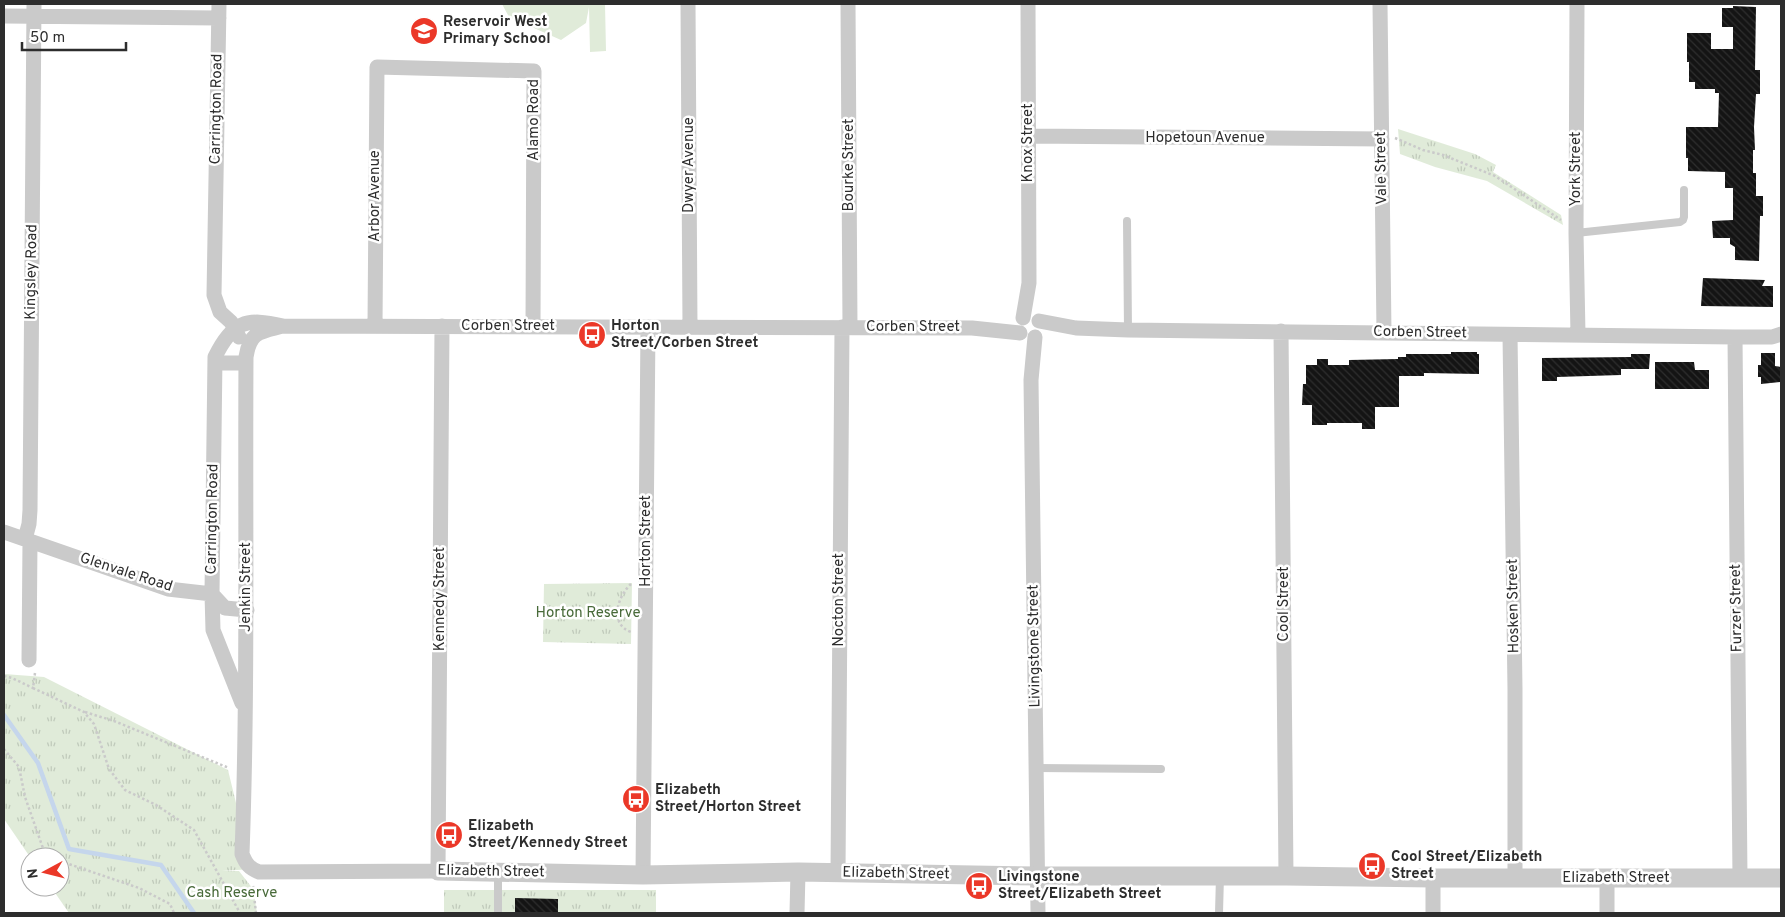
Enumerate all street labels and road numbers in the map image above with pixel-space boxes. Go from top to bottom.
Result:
street label: Carrington Road [207,53,227,165]
street label: Alamo Road [525,79,544,161]
street label: Knox Street [1019,103,1038,183]
street label: Dwyer Avenue [680,117,699,213]
street label: Bourke Street [840,118,859,212]
street label: Hopetoun Avenue [1145,129,1265,148]
street label: Vale Street [1372,131,1392,205]
street label: York Street [1567,131,1586,207]
street label: Arbor Avenue [366,150,385,242]
street label: Kingsley Road [22,224,42,320]
street label: Corben Street [461,317,555,336]
street label: Corben Street [866,318,960,337]
street label: Corben Street [1373,323,1467,343]
street label: Carrington Road [203,463,223,575]
street label: Horton Street [637,495,656,587]
street label: Jenkin Street [237,542,256,632]
street label: Kennedy Street [431,547,450,651]
street label: Glenvale Road [77,549,175,597]
street label: Nocton Street [830,553,849,647]
street label: Hosken Street [1504,558,1524,654]
street label: Furzer Street [1727,564,1747,652]
street label: Cool Street [1275,566,1294,642]
street label: Livingstone Street [1024,584,1046,708]
street label: Elizabeth Street [437,862,545,882]
street label: Elizabeth Street [842,864,950,884]
street label: Elizabeth Street [1562,869,1670,888]

